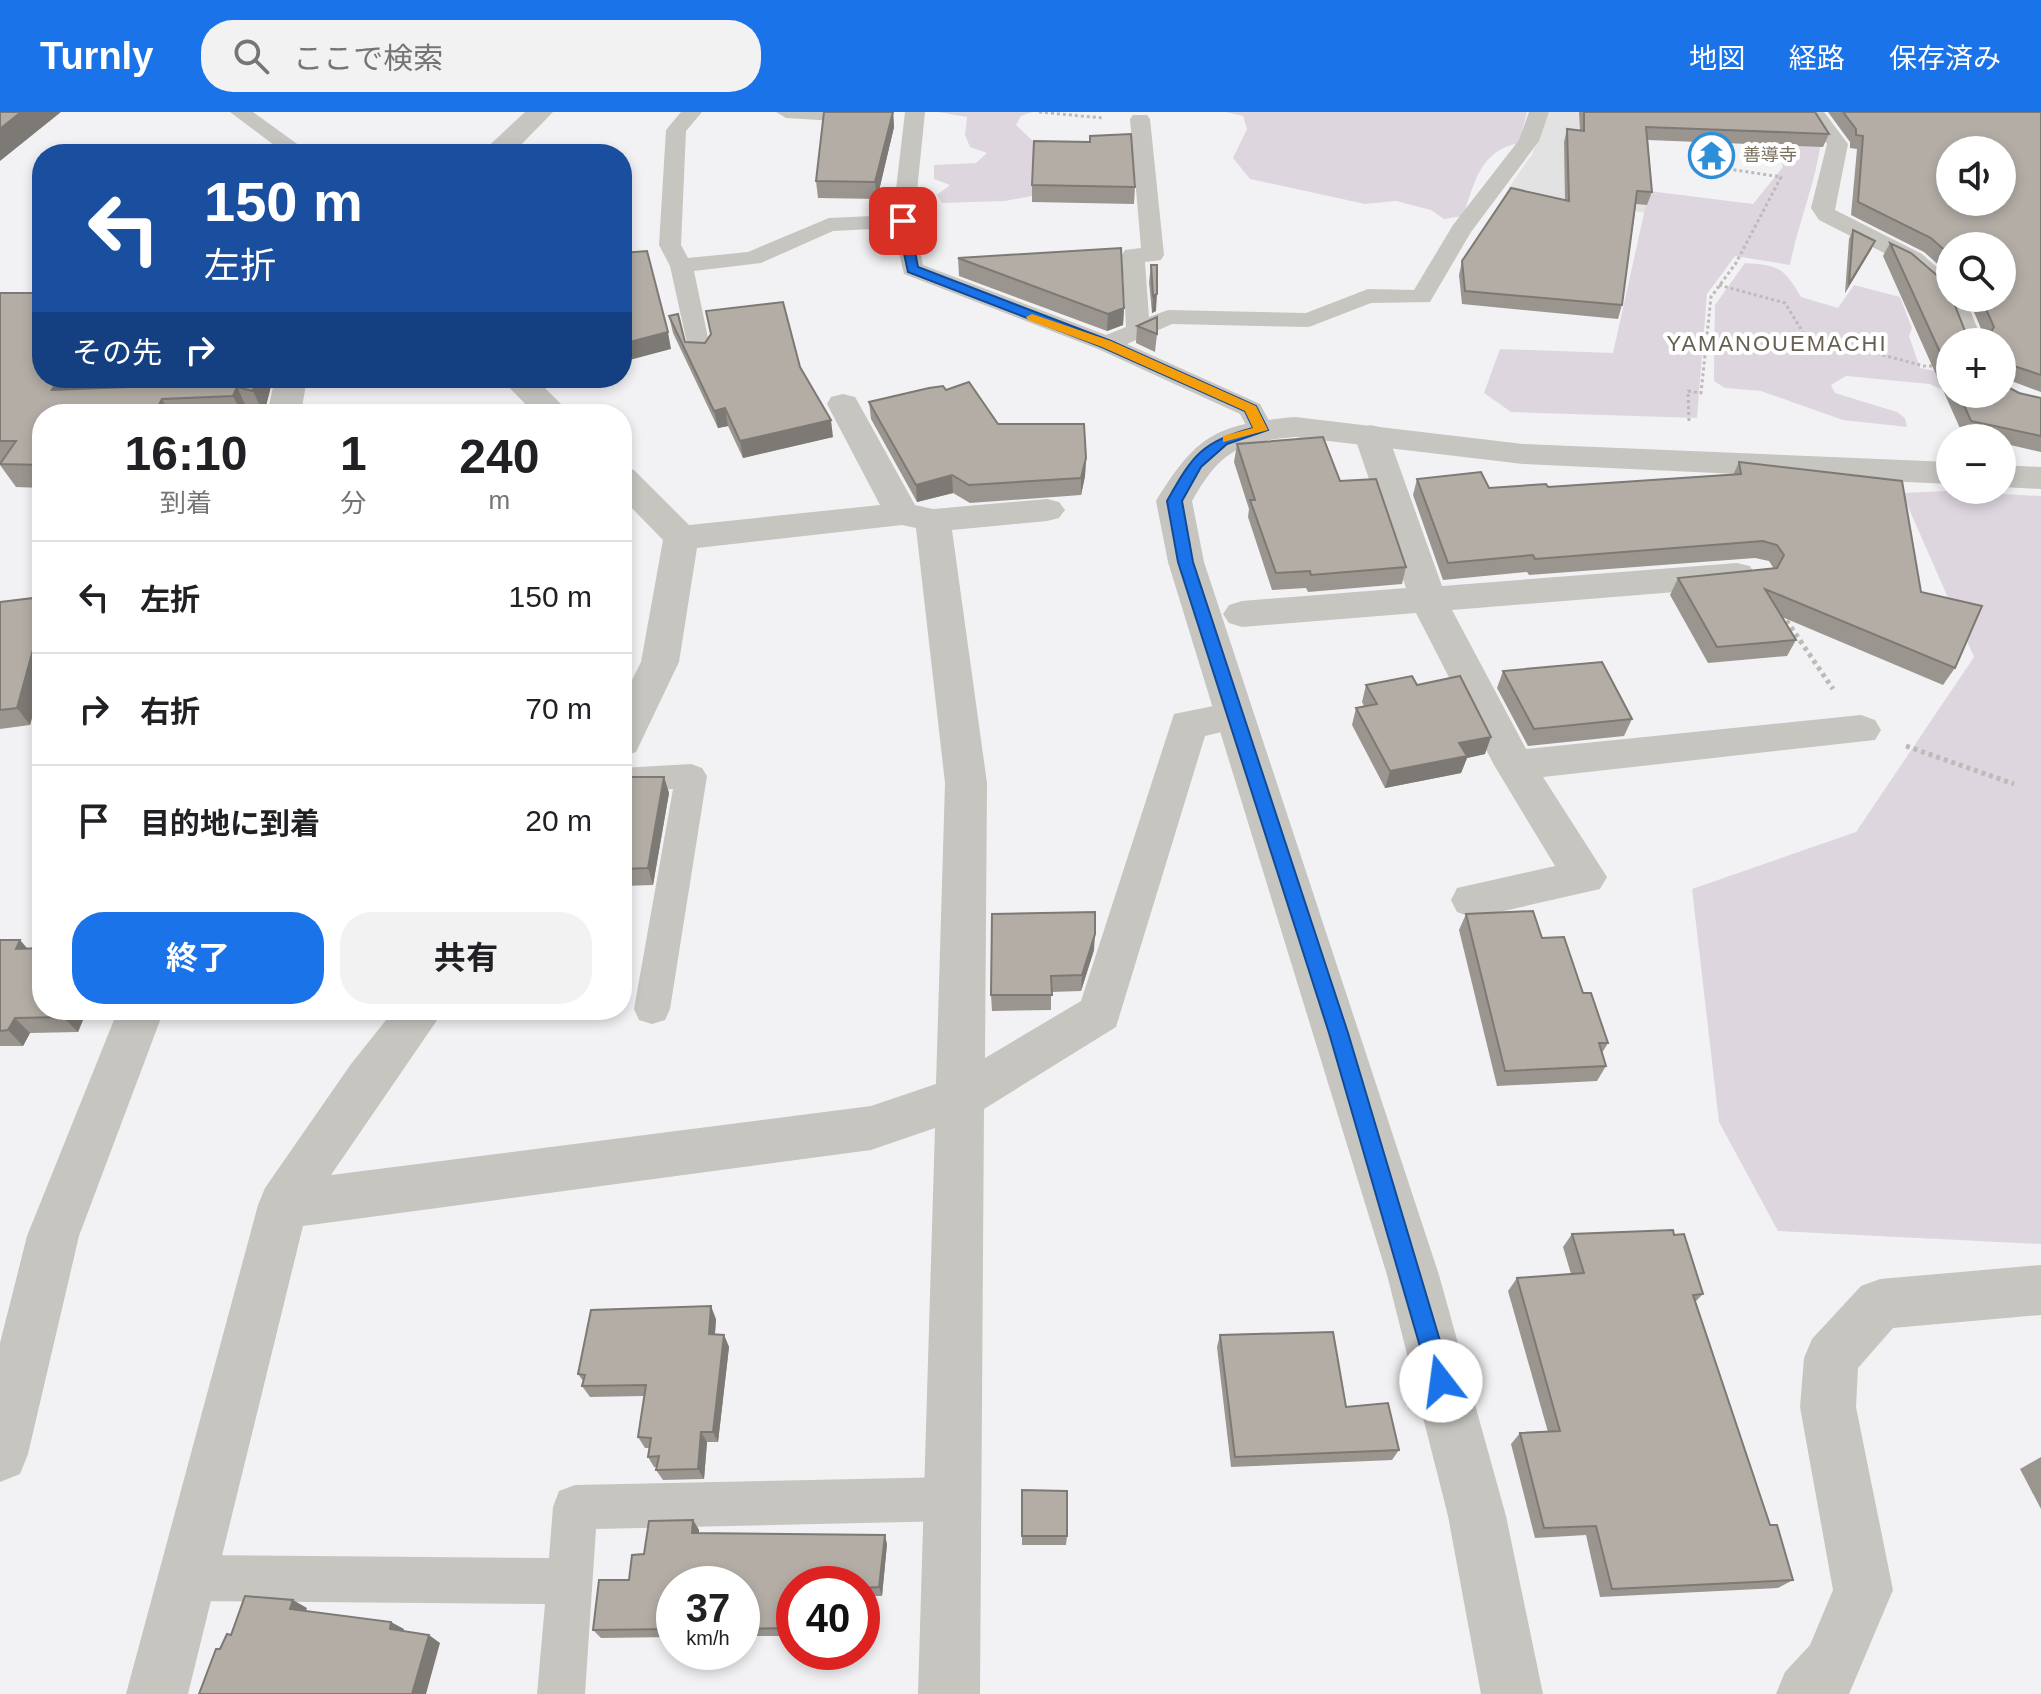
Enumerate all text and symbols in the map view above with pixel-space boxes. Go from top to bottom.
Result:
search box [201,20,761,92]
icon: search [229,34,273,78]
text: Turnly [40,35,153,77]
text: ここで検索 [293,42,443,75]
text: 地図 [1689,43,1745,74]
text: 経路 [1789,43,1845,74]
text: 保存済み [1889,43,2001,74]
temple icon: 善導寺 [1688,131,1736,179]
map controls [1936,136,2016,504]
button: sound [1936,136,2016,216]
place label: 善導寺 [1743,145,1797,165]
text: 150 m [204,170,363,233]
icon: left [72,176,176,280]
pin [869,187,937,255]
icon: arrive [881,199,925,243]
button: search [1936,232,2016,312]
text: 左折 [204,245,276,286]
icon: right [178,328,222,372]
button: + [1936,328,2016,408]
district label: YAMANOUEMACHI [1666,331,1888,356]
text: その先 [72,336,162,369]
button: − [1936,424,2016,504]
text: 16:10 [125,427,247,480]
text: 1 [340,427,367,480]
text: 240 [459,430,539,483]
text: m [489,485,510,515]
text: 到着 [160,488,212,518]
text: 分 [340,488,366,518]
icon: left [72,575,116,619]
text: 150 m [509,580,592,613]
text: 左折 [140,583,200,616]
icon: right [72,687,116,731]
text: 70 m [525,692,592,725]
text: 右折 [140,695,200,728]
icon: arrive [72,799,116,843]
text: 20 m [525,804,592,837]
text: 目的地に到着 [140,807,320,840]
button: 終了 [72,912,324,1004]
button: 共有 [340,912,592,1004]
position arrow [1399,1339,1483,1423]
speed limit sign: 40 [776,1566,880,1670]
text: 37 [686,1586,730,1630]
text: km/h [686,1627,730,1649]

